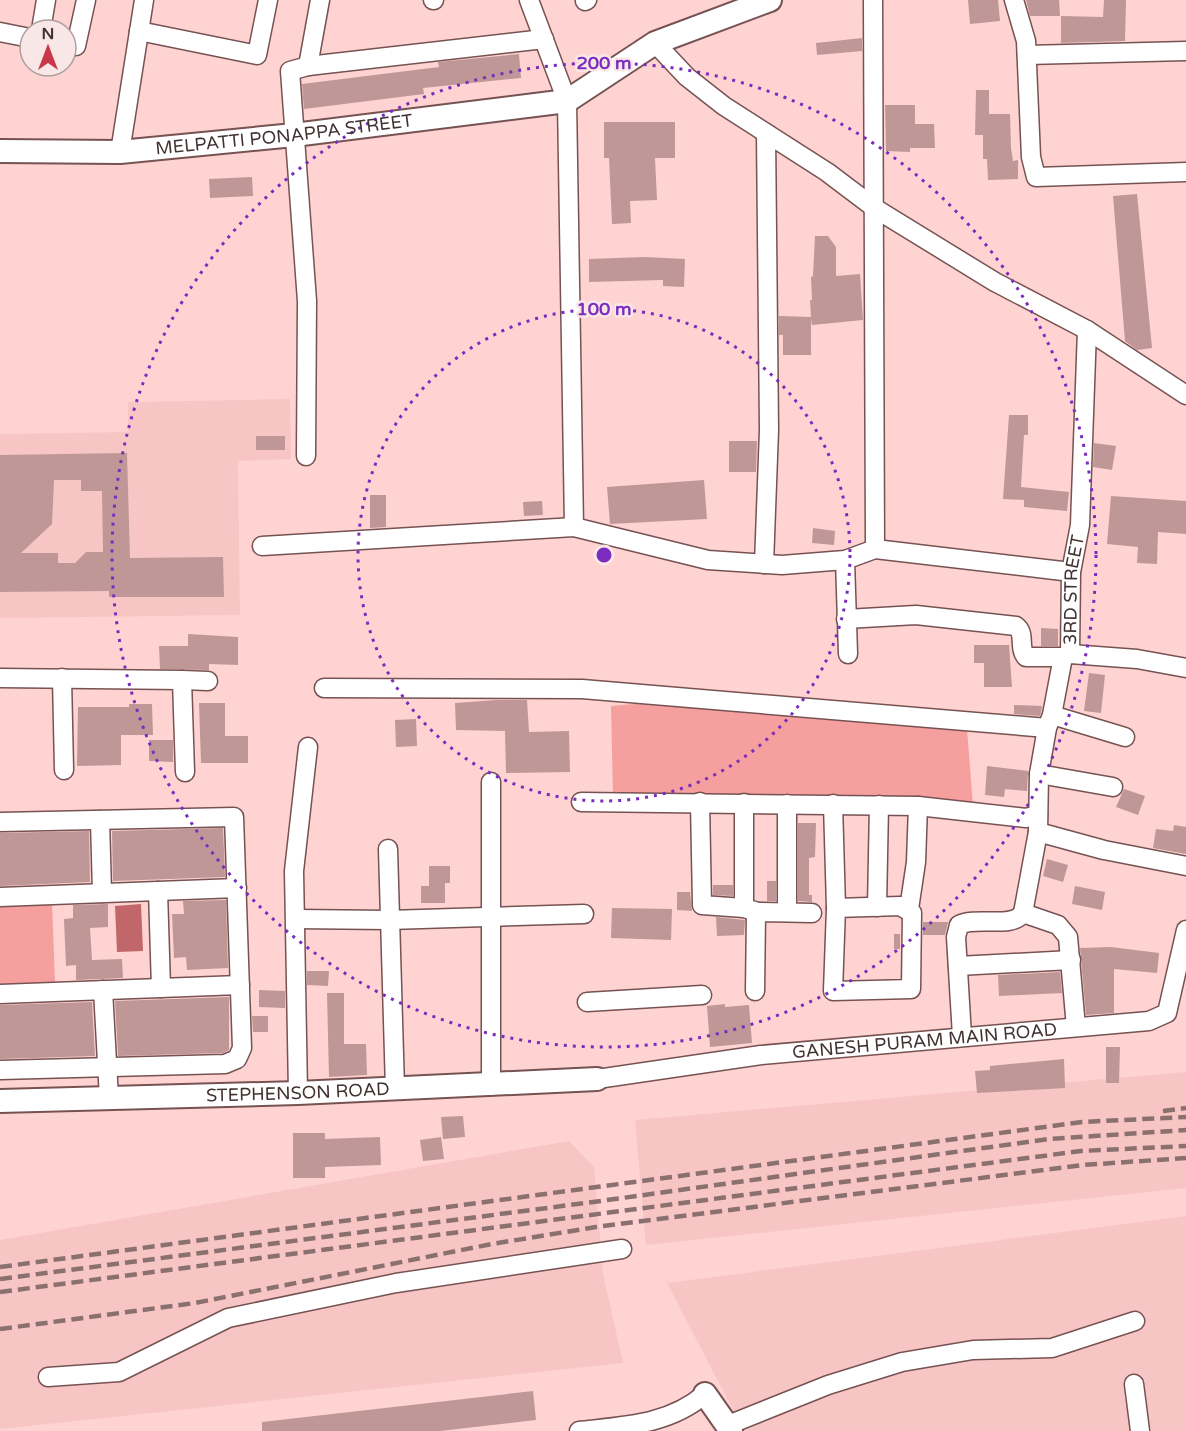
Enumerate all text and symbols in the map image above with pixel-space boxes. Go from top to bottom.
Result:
north arrow [18,18,78,78]
text: N [42,24,54,44]
text: 200 m [576,52,632,74]
street label: MELPATTI PONAPPA STREET [154,109,414,159]
text: 100 m [576,298,632,320]
street label: 3RD STREET [1059,533,1089,645]
centre of rings [594,545,614,565]
street label: GANESH PURAM MAIN ROAD [791,1018,1058,1063]
street label: STEPHENSON ROAD [206,1078,390,1106]

